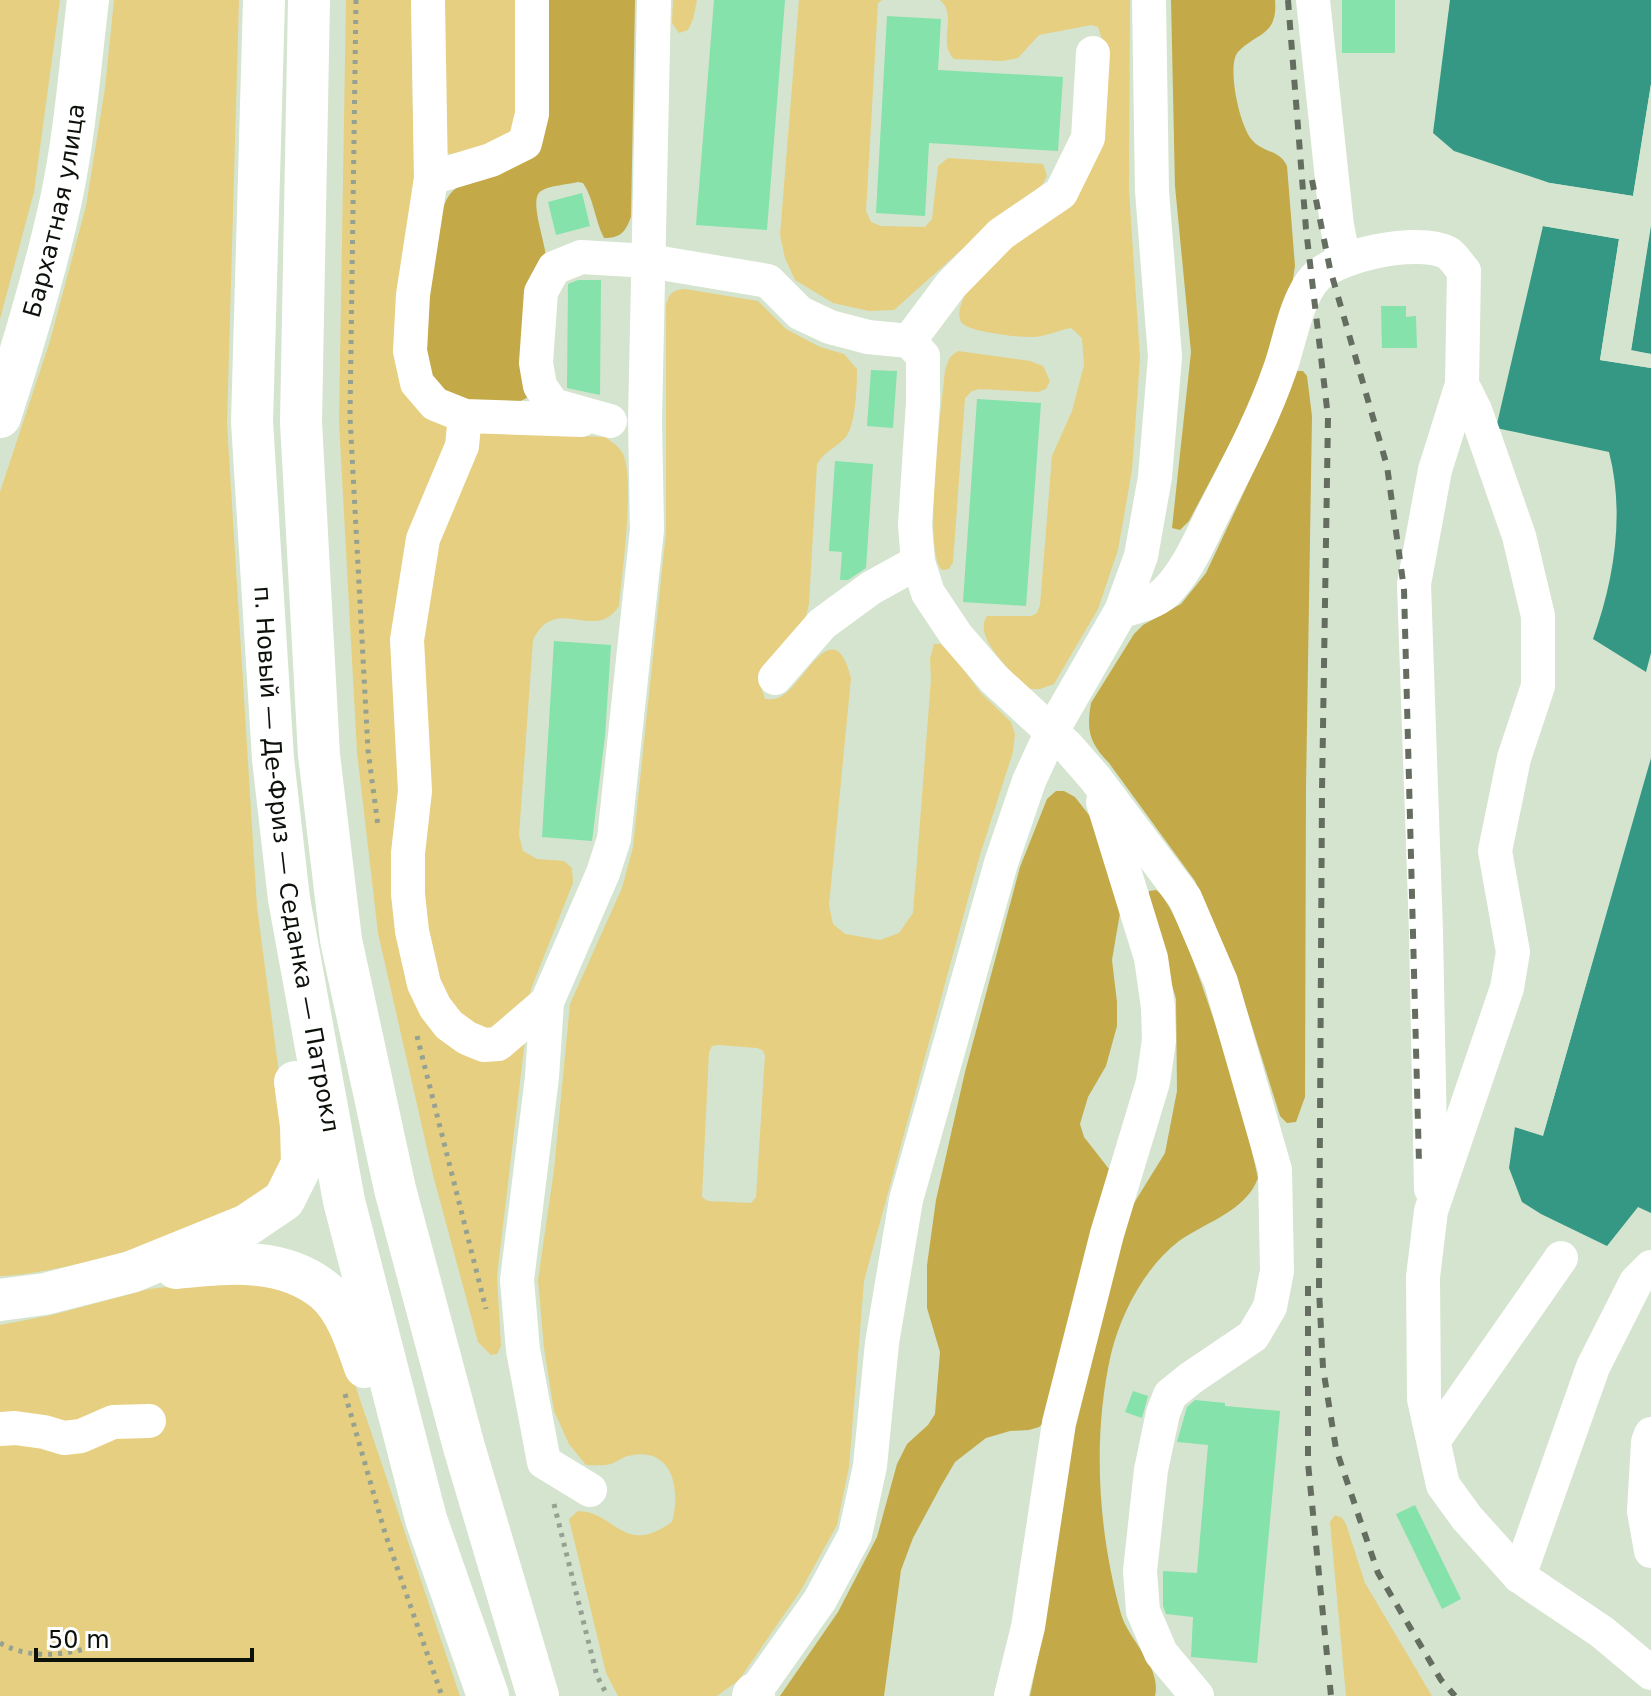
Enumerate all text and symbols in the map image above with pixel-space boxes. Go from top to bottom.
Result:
street label: Бархатная улица [18,102,90,321]
street label: п. Новый — Де-Фриз — Седанка — Патрокл [248,585,345,1134]
scale bar [36,1612,252,1662]
text: 50 m [48,1626,110,1654]

